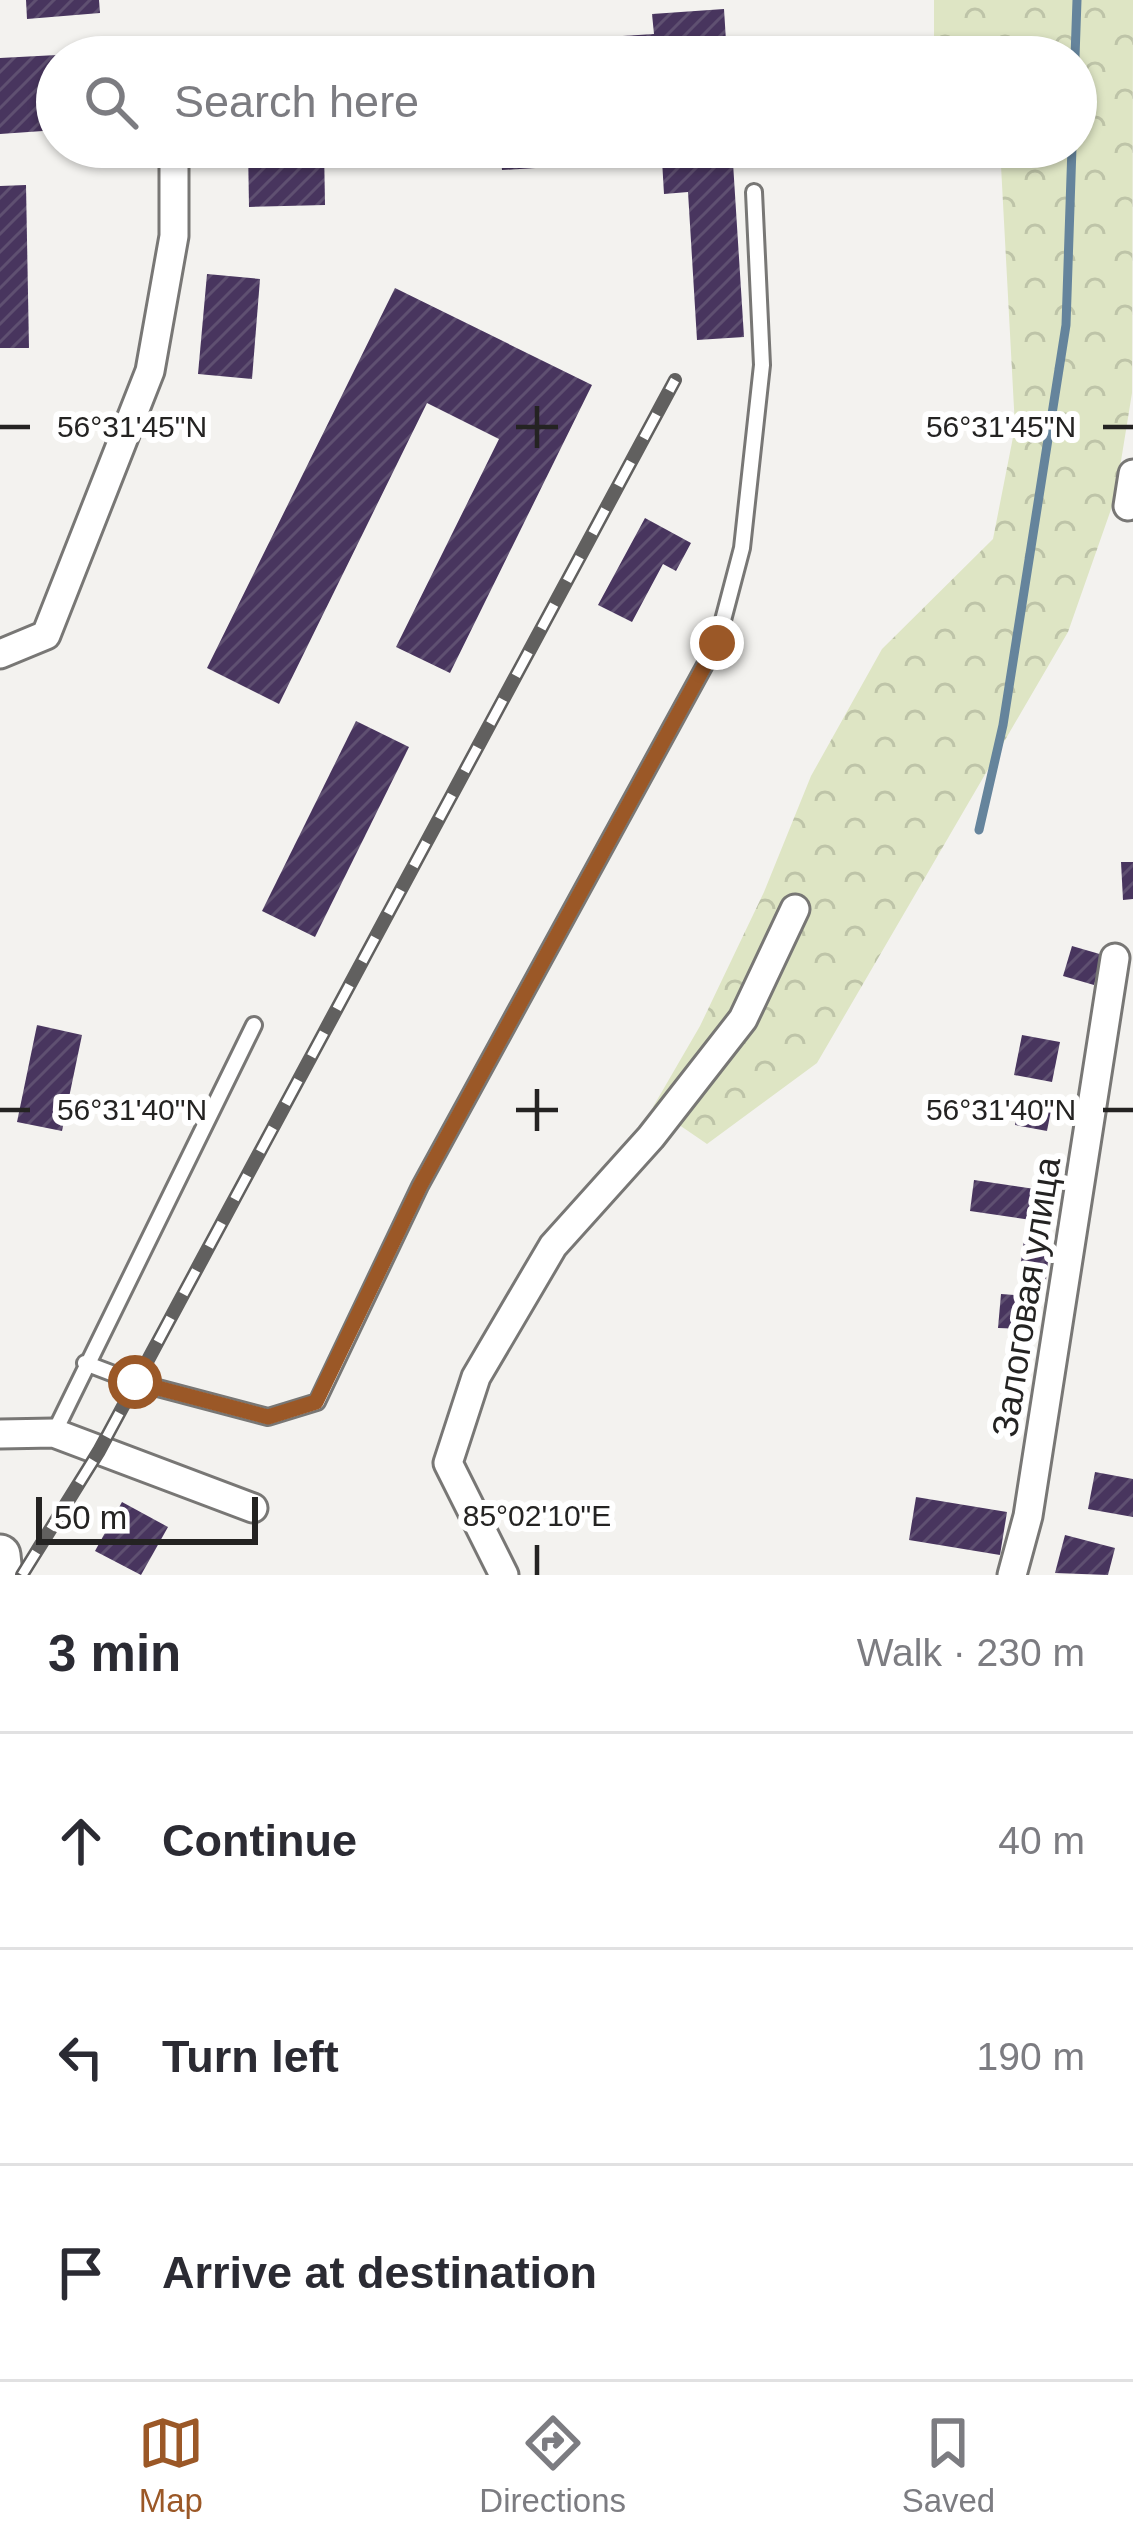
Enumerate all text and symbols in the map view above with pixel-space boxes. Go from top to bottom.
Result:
search box [36,36,1097,168]
icon: search [78,69,144,135]
text: Search here [174,76,419,127]
text: 56°31'45"N [57,410,207,443]
text: 56°31'45"N [926,410,1076,443]
route end [690,616,744,670]
text: 56°31'40"N [57,1093,207,1126]
text: 56°31'40"N [926,1093,1076,1126]
street label: Залоговая улица [984,1153,1069,1440]
route start [108,1355,162,1409]
scale bar [36,1491,258,1544]
text: 50 m [54,1499,127,1536]
text: 85°02'10"E [463,1499,611,1532]
text: 3 min [48,1625,181,1682]
text: Walk · 230 m [857,1631,1085,1674]
icon: ahead [48,1808,114,1874]
text: Continue [162,1815,357,1866]
text: 40 m [998,1819,1085,1862]
icon: left [48,2024,114,2090]
text: Turn left [162,2031,339,2082]
text: 190 m [977,2035,1085,2078]
icon: arrive [48,2240,114,2306]
text: Arrive at destination [162,2247,597,2298]
tab: Map [138,2410,204,2520]
tab: Directions [479,2410,626,2520]
tab: Saved [902,2410,995,2520]

